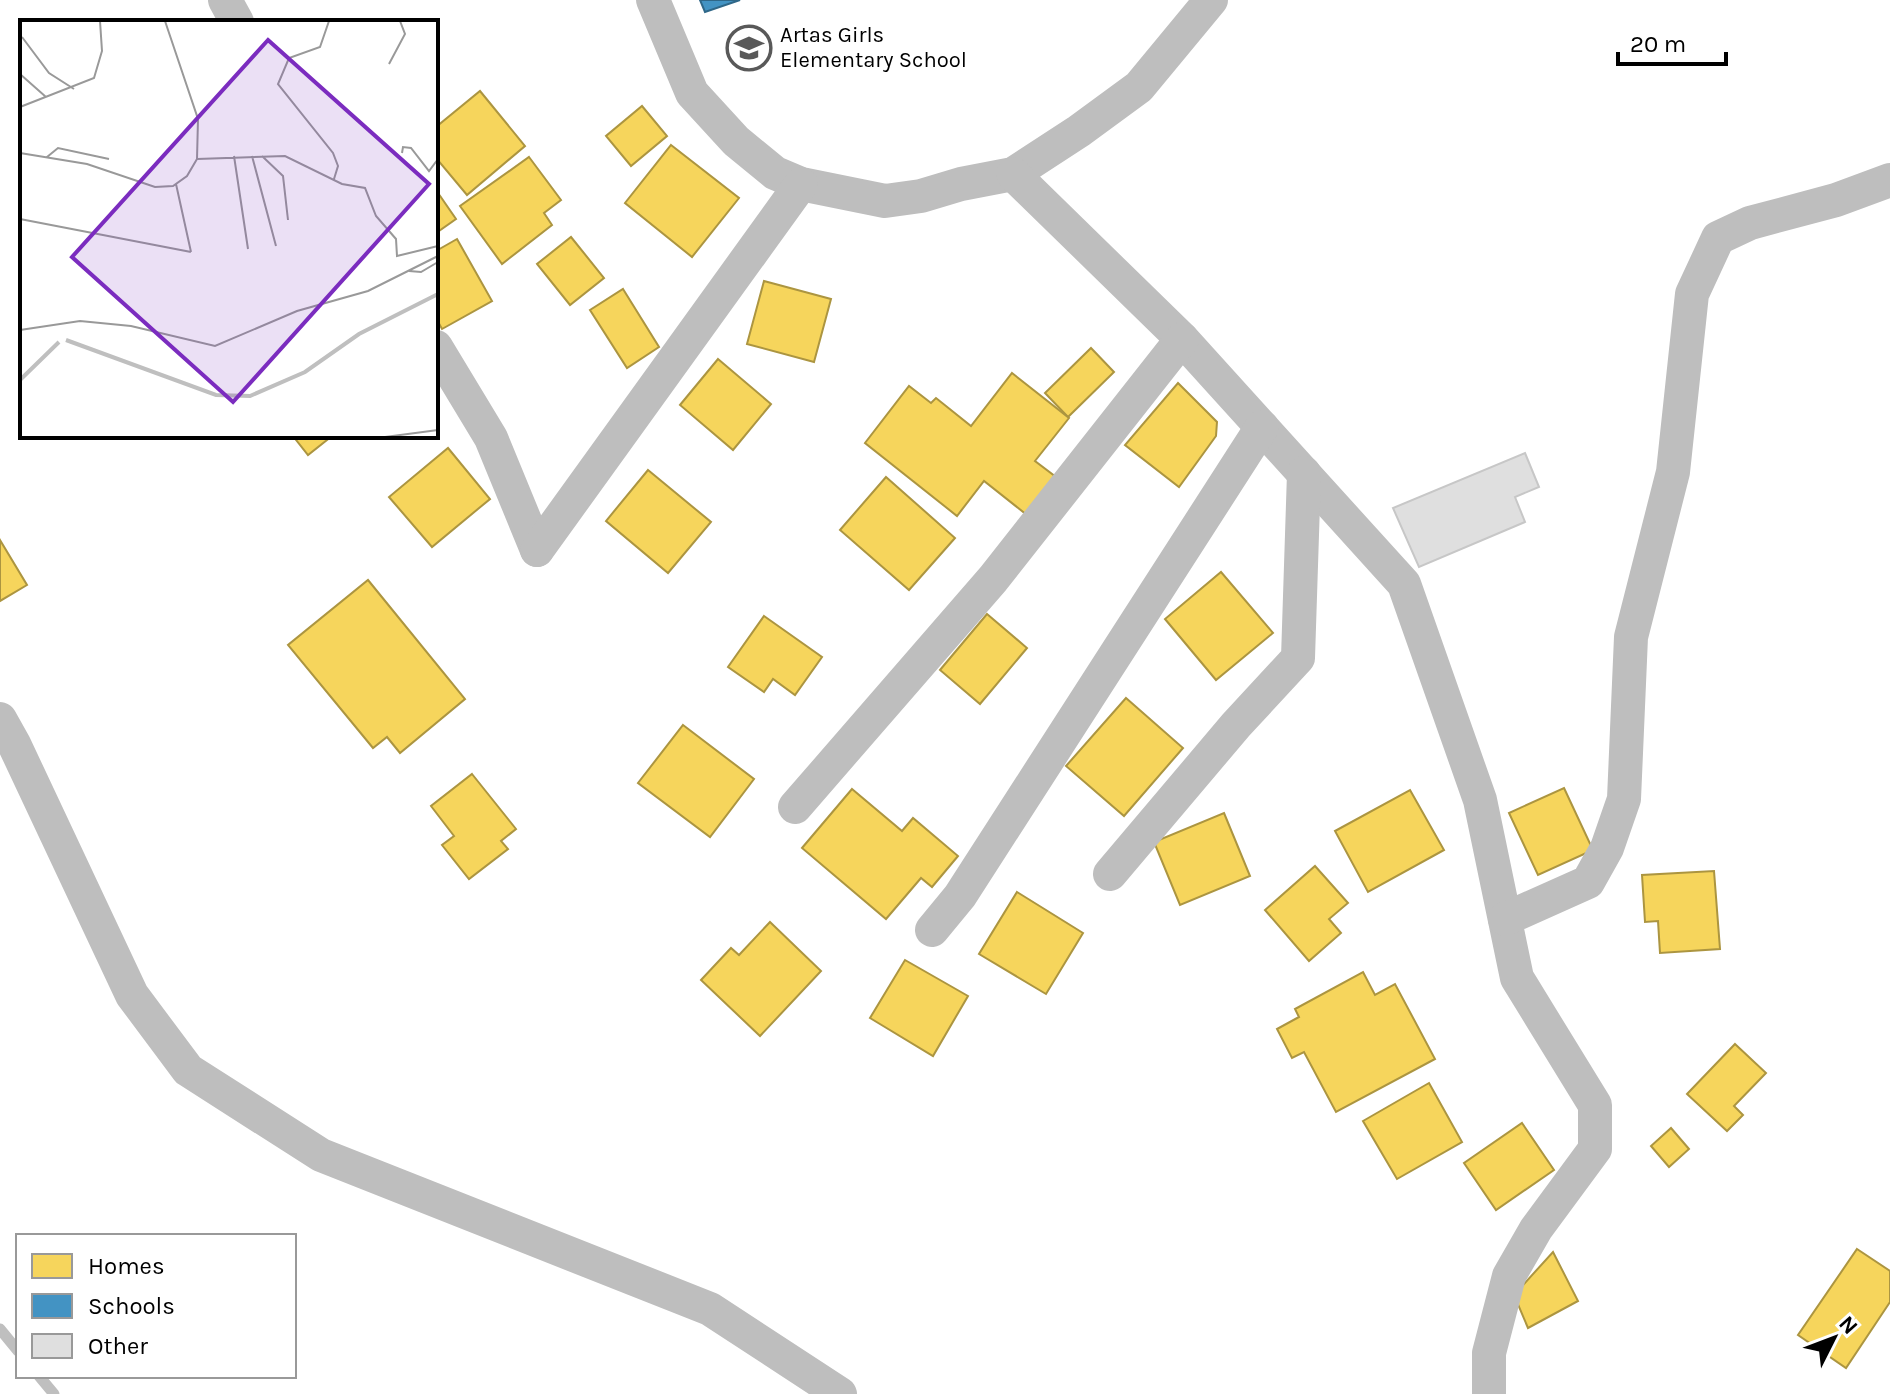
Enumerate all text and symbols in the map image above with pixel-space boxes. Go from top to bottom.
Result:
scale bar [1618,16,1726,66]
inset map [20,20,438,438]
place label: Artas Girls Elementary School [780,22,967,73]
school or university icon: Artas Girls Elementary School [725,24,773,72]
text: 20 m [1630,30,1686,58]
legend [16,1234,296,1378]
text: Homes [88,1252,165,1280]
text: Schools [88,1292,175,1320]
north arrow [1794,1298,1874,1378]
text: N [1833,1311,1863,1340]
text: Other [88,1332,148,1360]

